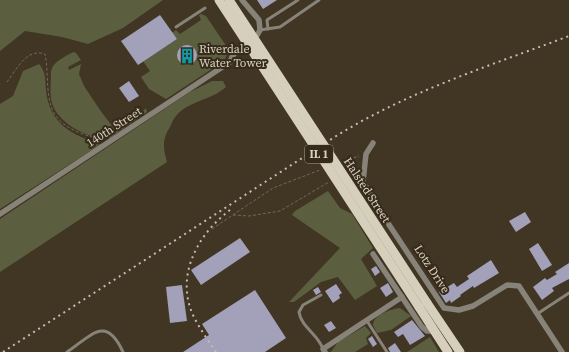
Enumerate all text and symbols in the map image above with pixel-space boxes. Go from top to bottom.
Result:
place label: Riverdale Water Tower [199,41,267,71]
building icon: Riverdale Water Tower [178,47,196,65]
street label: 140th Street [83,103,145,151]
road number: IL 1 [305,145,333,163]
street label: Halsted Street [340,154,394,226]
street label: Lotz Drive [410,242,454,296]

